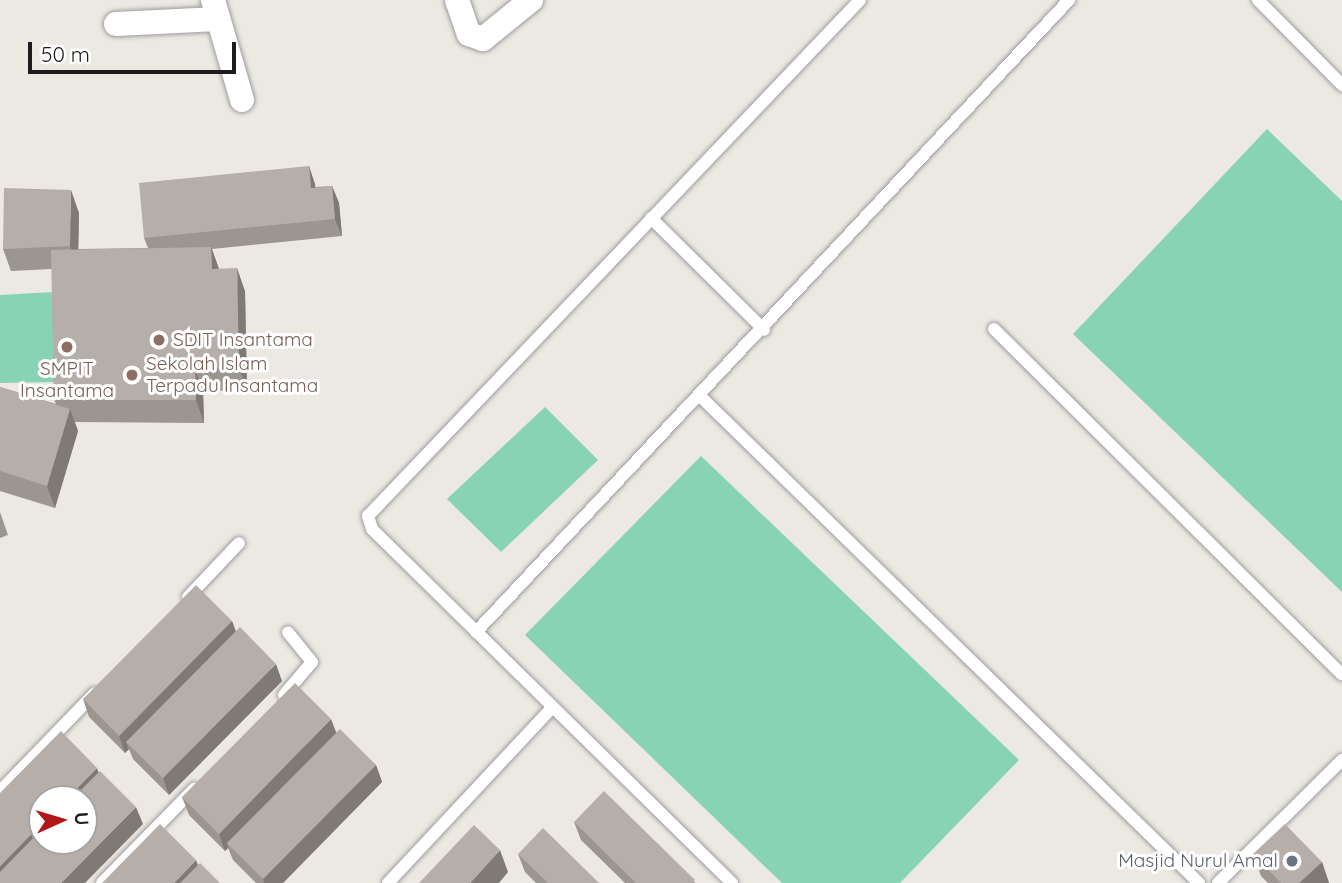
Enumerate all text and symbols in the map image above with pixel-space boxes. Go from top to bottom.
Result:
scale bar [32,28,240,72]
text: 50 m [41,41,90,67]
place label: SDIT Insantama [173,329,313,351]
marker: SDIT Insantama [151,332,167,348]
marker: SMPIT Insantama [59,339,75,355]
place label: Sekolah Islam Terpadu Insantama [146,353,318,397]
place label: SMPIT Insantama [20,358,114,402]
marker: Sekolah Islam Terpadu Insantama [124,367,140,383]
north arrow [28,785,98,855]
text: U [70,811,94,826]
place label: Masjid Nurul Amal [1118,850,1278,872]
marker: Masjid Nurul Amal [1284,853,1300,869]

